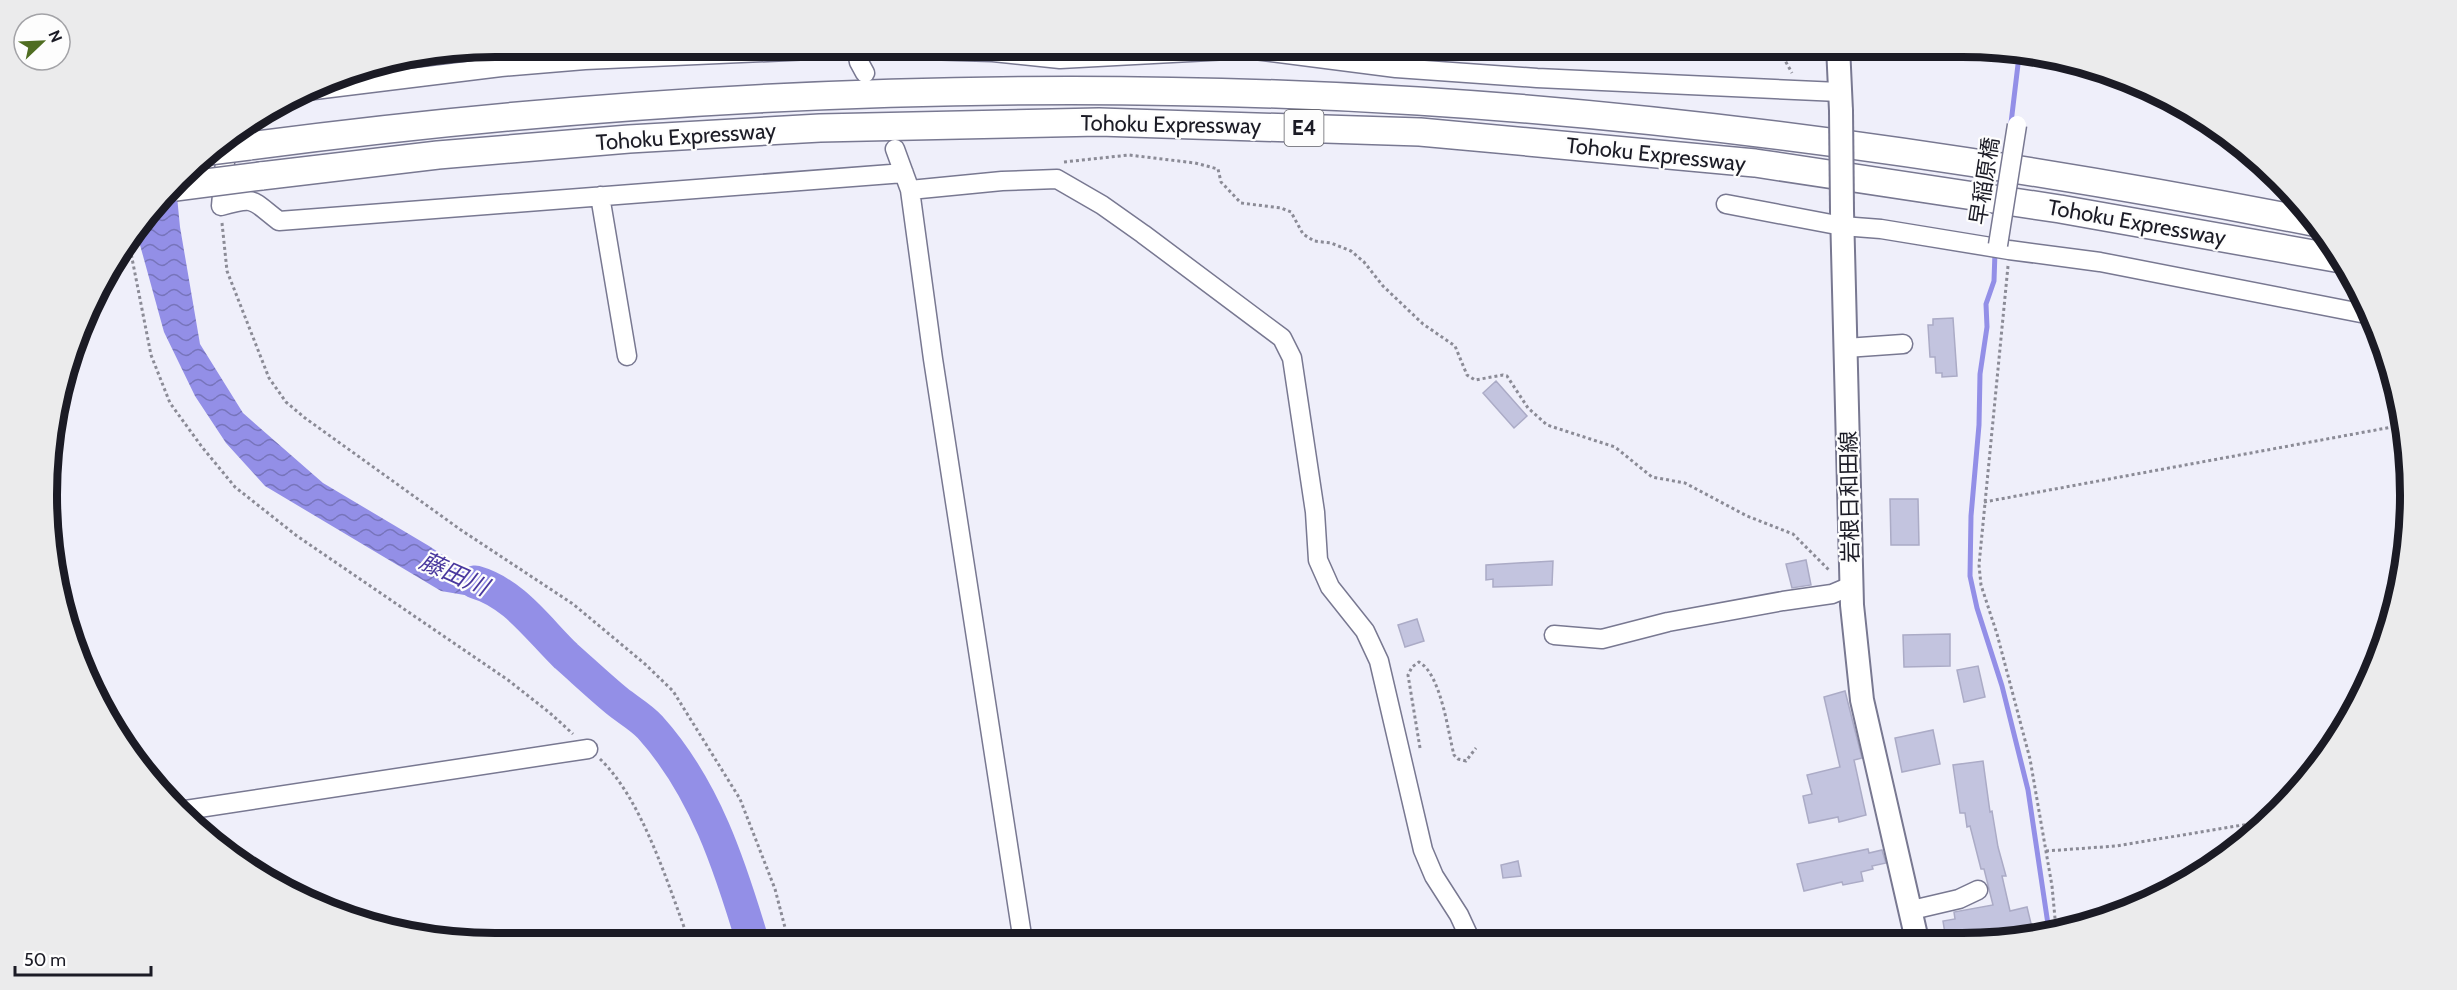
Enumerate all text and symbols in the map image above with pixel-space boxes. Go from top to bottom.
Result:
north arrow [12,12,72,72]
text: N [44,27,66,45]
street label: Tohoku Expressway [1080,109,1261,140]
road number: E4 [1284,110,1324,146]
street label: Tohoku Expressway [595,117,777,156]
street label: Tohoku Expressway [1565,132,1747,177]
street label: 早稲原橋 [1964,136,2005,227]
street label: Tohoku Expressway [2046,194,2228,251]
street label: 岩根日和田線 [1835,431,1864,563]
water label: 藤田川 [415,546,496,603]
scale bar [15,939,152,977]
text: 50 m [24,949,66,971]

